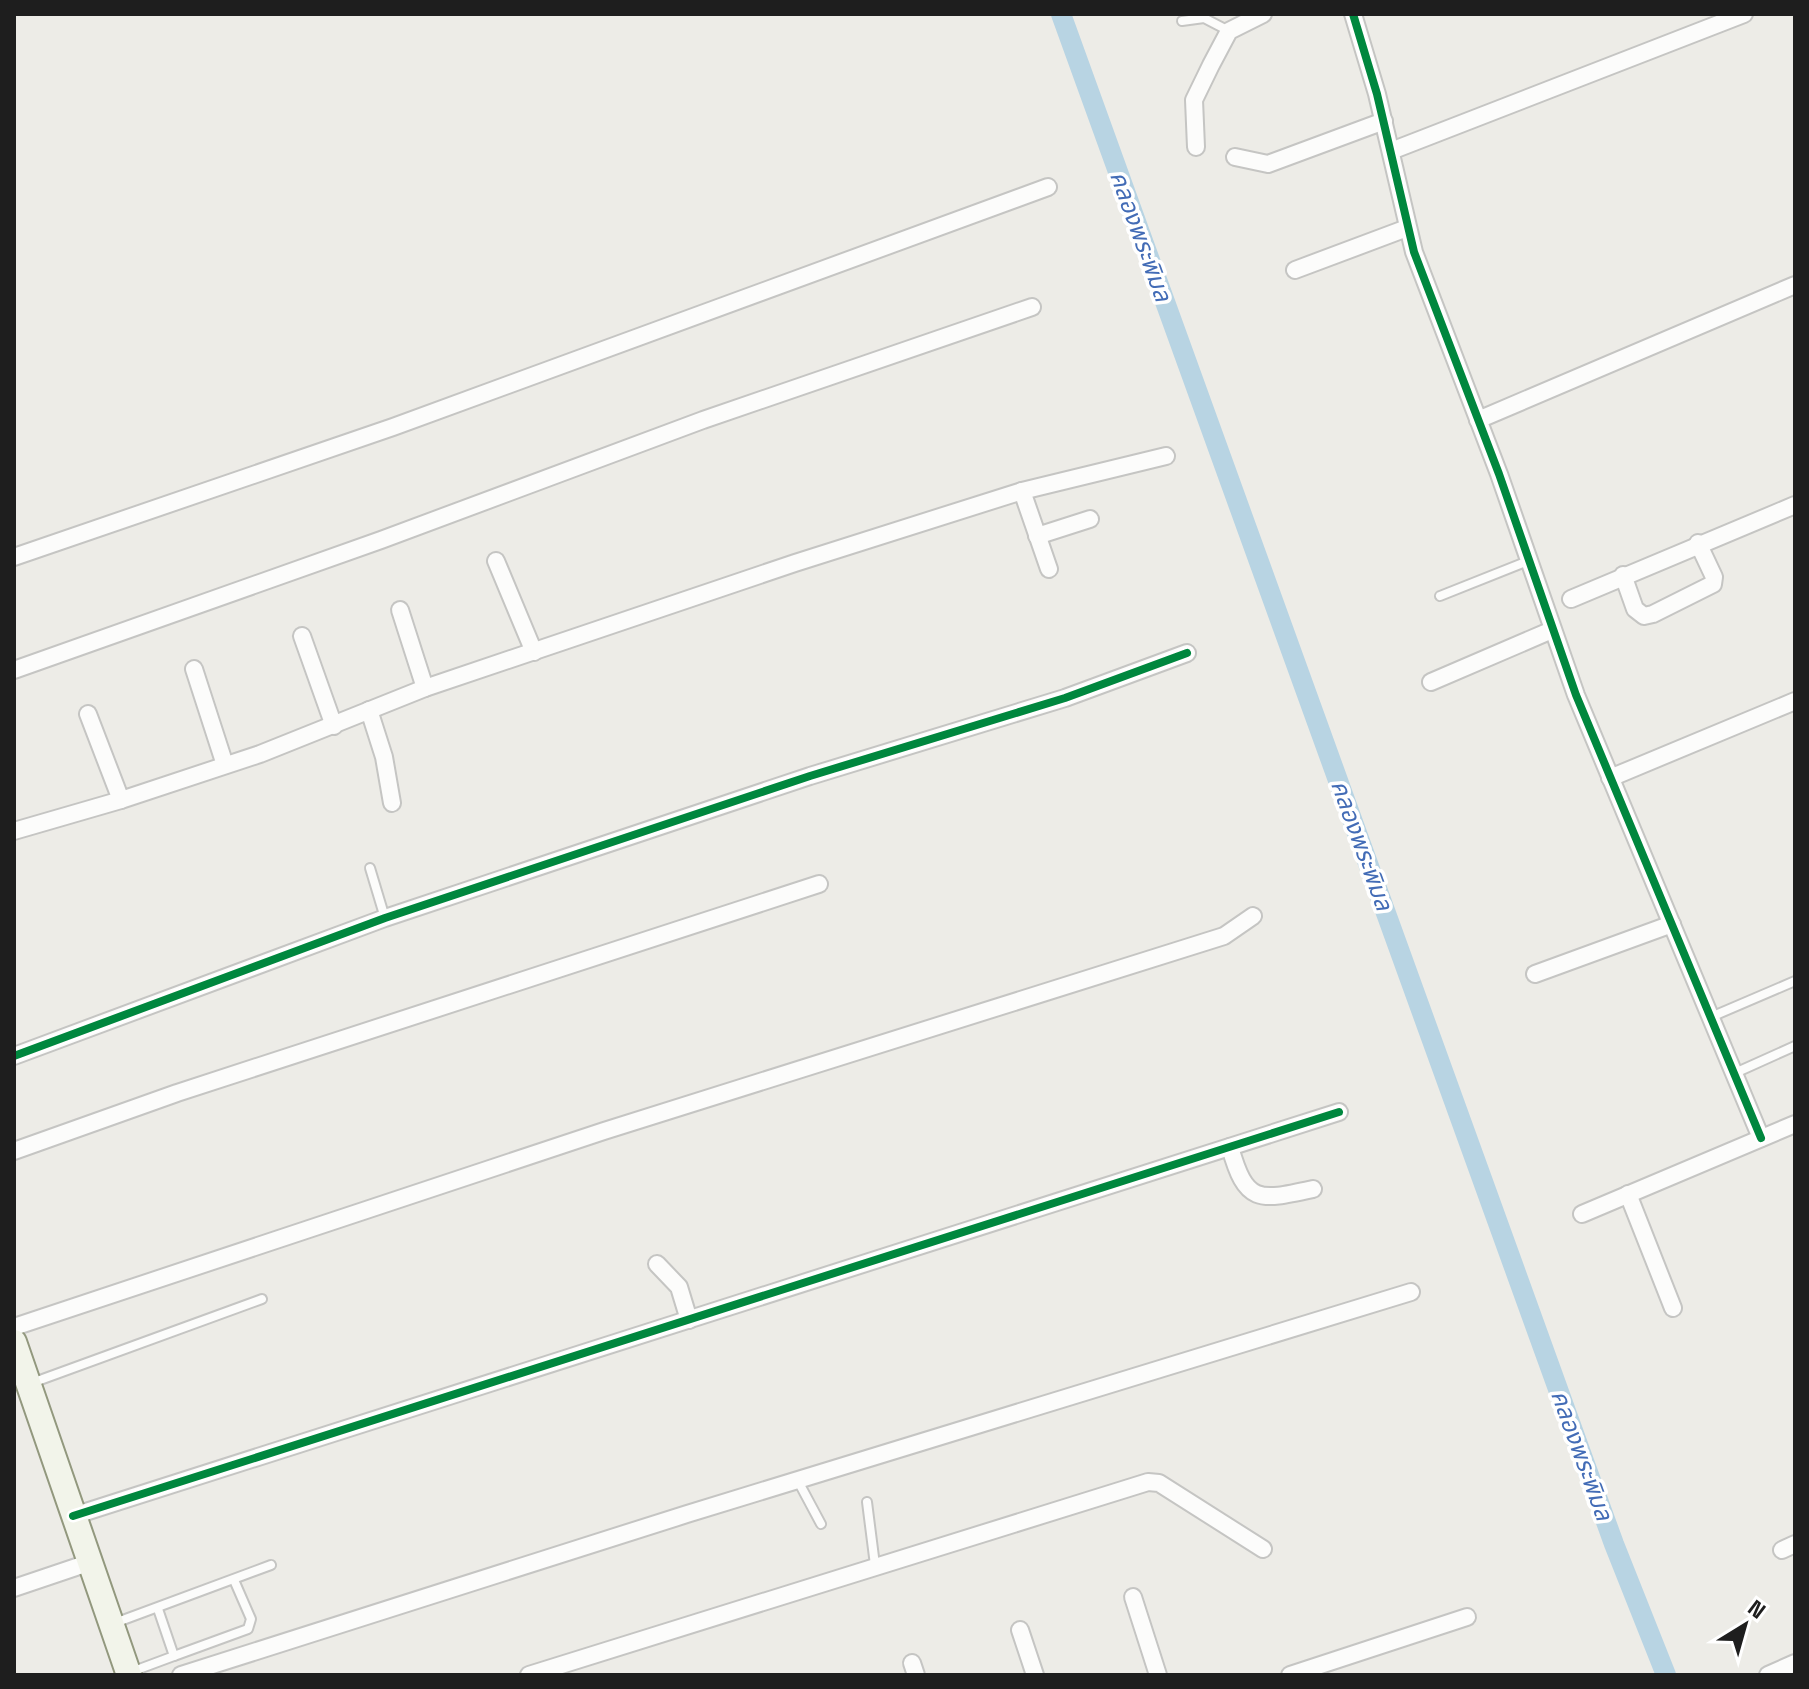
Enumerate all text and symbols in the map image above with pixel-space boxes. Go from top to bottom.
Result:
water label: คลองพระพิมล [1103,166,1179,307]
water label: คลองพระพิมล [1324,775,1400,916]
water label: คลองพระพิมล [1544,1385,1620,1526]
north arrow [1705,1585,1785,1665]
text: N [1743,1593,1771,1625]

